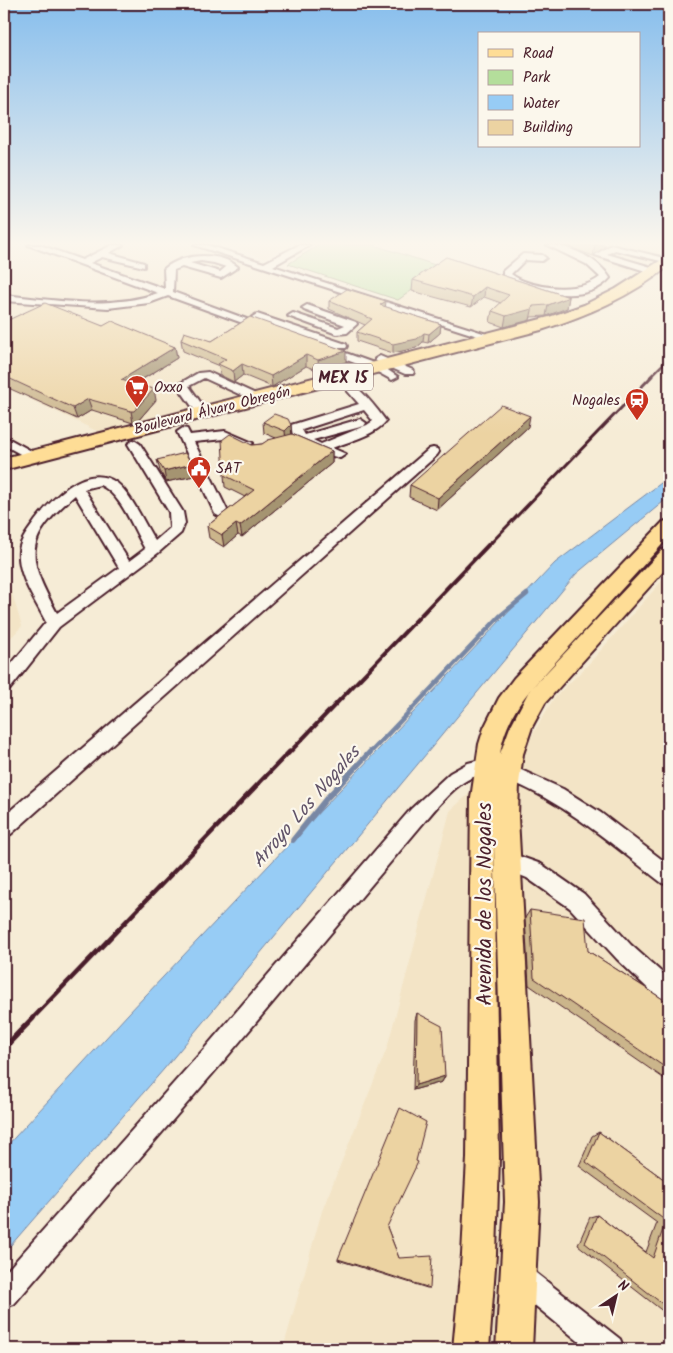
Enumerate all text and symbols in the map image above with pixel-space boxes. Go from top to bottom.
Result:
legend [478,32,640,148]
text: Road [523,42,554,66]
text: Park [523,66,551,90]
text: Water [523,92,560,116]
text: Building [523,116,573,140]
road number: MEX 15 [313,364,373,391]
supermarket icon: Oxxo [124,374,150,408]
place label: Oxxo [154,376,183,400]
street label: Boulevard Álvaro Obregón [131,380,293,442]
station icon: Nogales [624,387,650,421]
place label: Nogales [572,389,621,413]
public building icon: SAT [186,455,212,489]
place label: SAT [216,457,243,481]
water label: Arroyo Los Nogales [245,738,369,875]
street label: Avenida de los Nogales [469,802,502,1006]
north arrow [590,1270,640,1320]
text: N [613,1275,633,1298]

